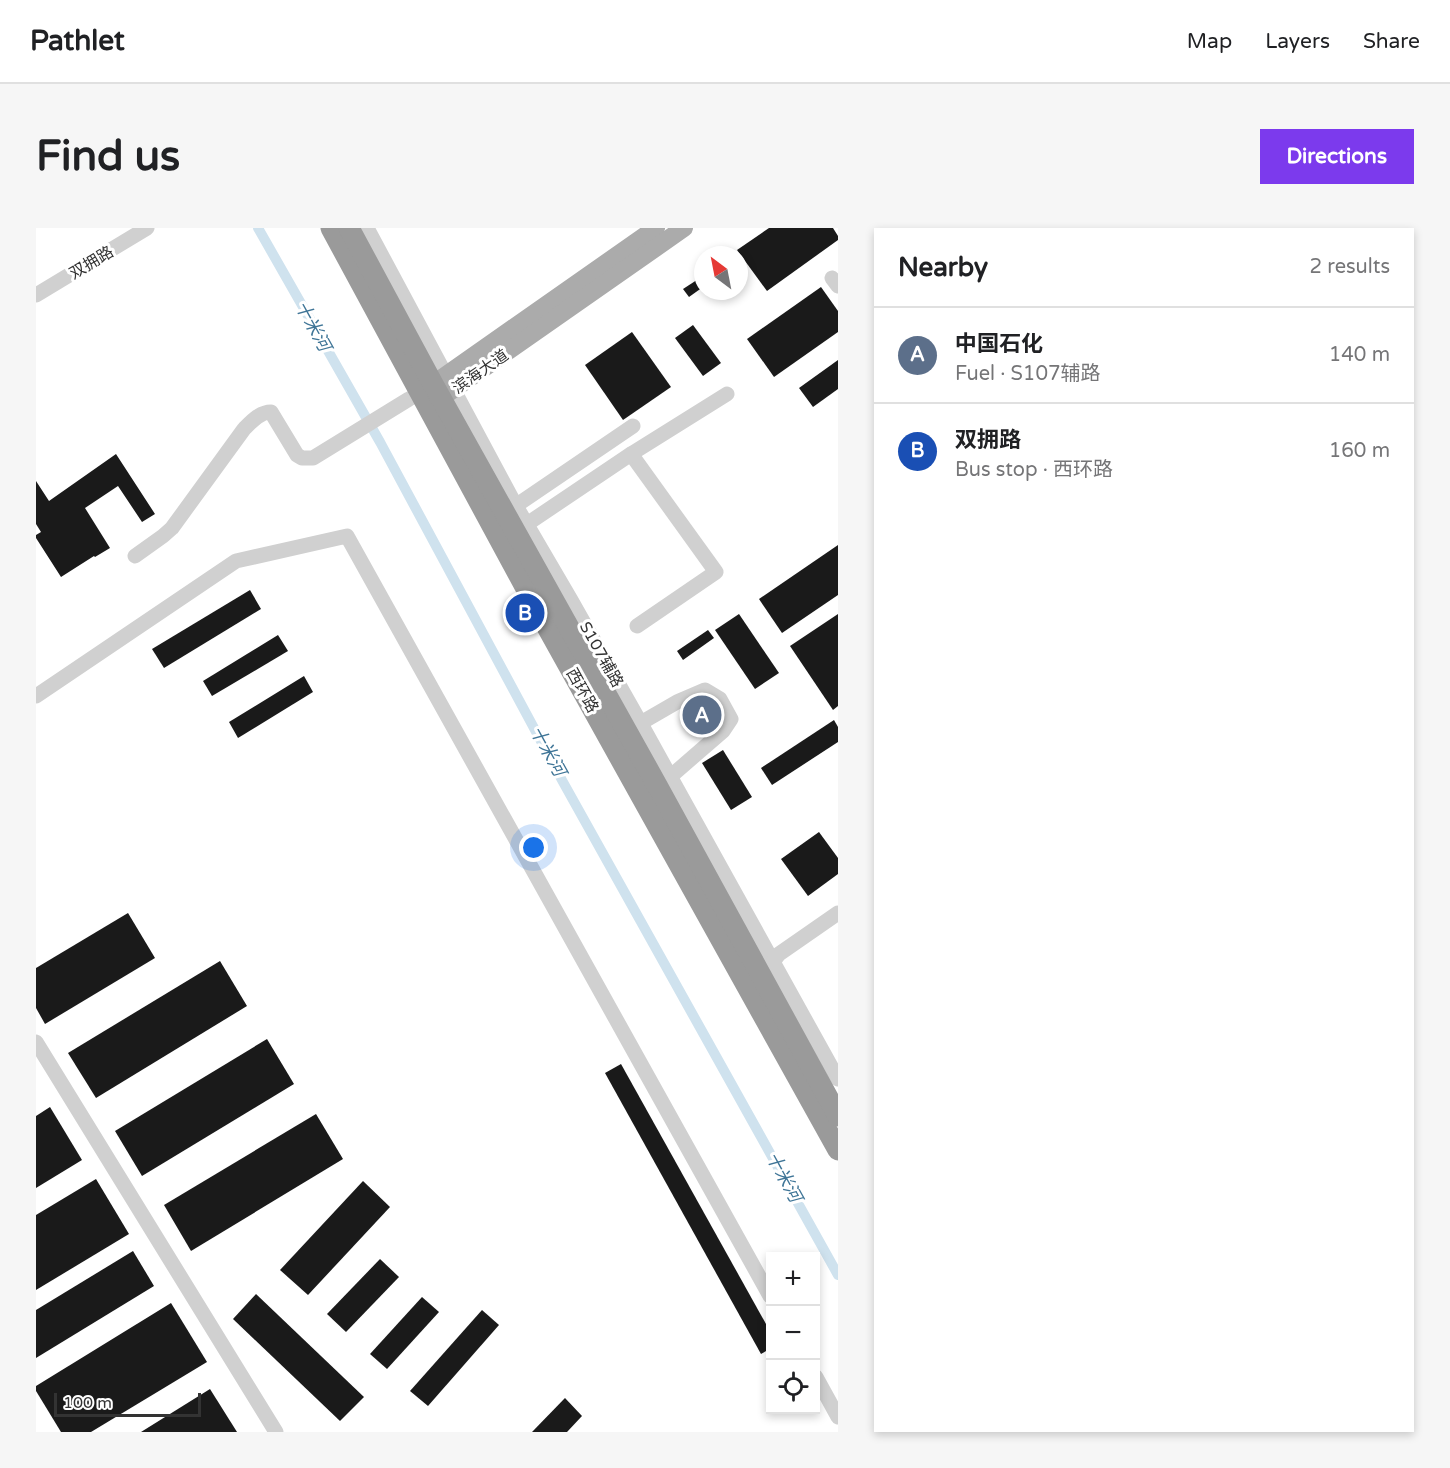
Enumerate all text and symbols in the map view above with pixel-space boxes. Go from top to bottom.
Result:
text: Pathlet [30,24,125,58]
text: Map [1187,29,1232,54]
text: Layers [1265,29,1330,54]
text: Share [1363,29,1420,54]
button: Directions [1260,129,1414,184]
text: Find us [36,131,180,182]
street label: 双拥路 [66,242,117,284]
north arrow [694,246,748,300]
text: Nearby [898,252,988,283]
text: 2 results [1310,255,1390,279]
water label: 十米河 [290,297,337,358]
text: 中国石化 [955,331,1043,357]
text: A [910,343,925,367]
text: 140 m [1329,343,1390,367]
street label: 滨海大道 [449,345,513,398]
text: Fuel · S107辅路 [955,362,1101,386]
text: 双拥路 [955,427,1021,453]
text: B [911,439,924,463]
text: 160 m [1329,439,1390,463]
text: Bus stop · 西环路 [955,458,1113,482]
pin: B [506,590,544,636]
street label: S107辅路 [575,618,627,691]
street label: 西环路 [562,665,603,716]
pin: A [682,692,722,738]
water label: 十米河 [525,722,572,783]
your location [519,833,548,862]
water label: 十米河 [761,1148,808,1209]
map controls [766,1252,820,1414]
button: + [766,1252,820,1306]
button: − [766,1306,820,1360]
button: locate [766,1360,820,1414]
scale bar [54,1390,201,1418]
text: 100 m [63,1393,112,1413]

